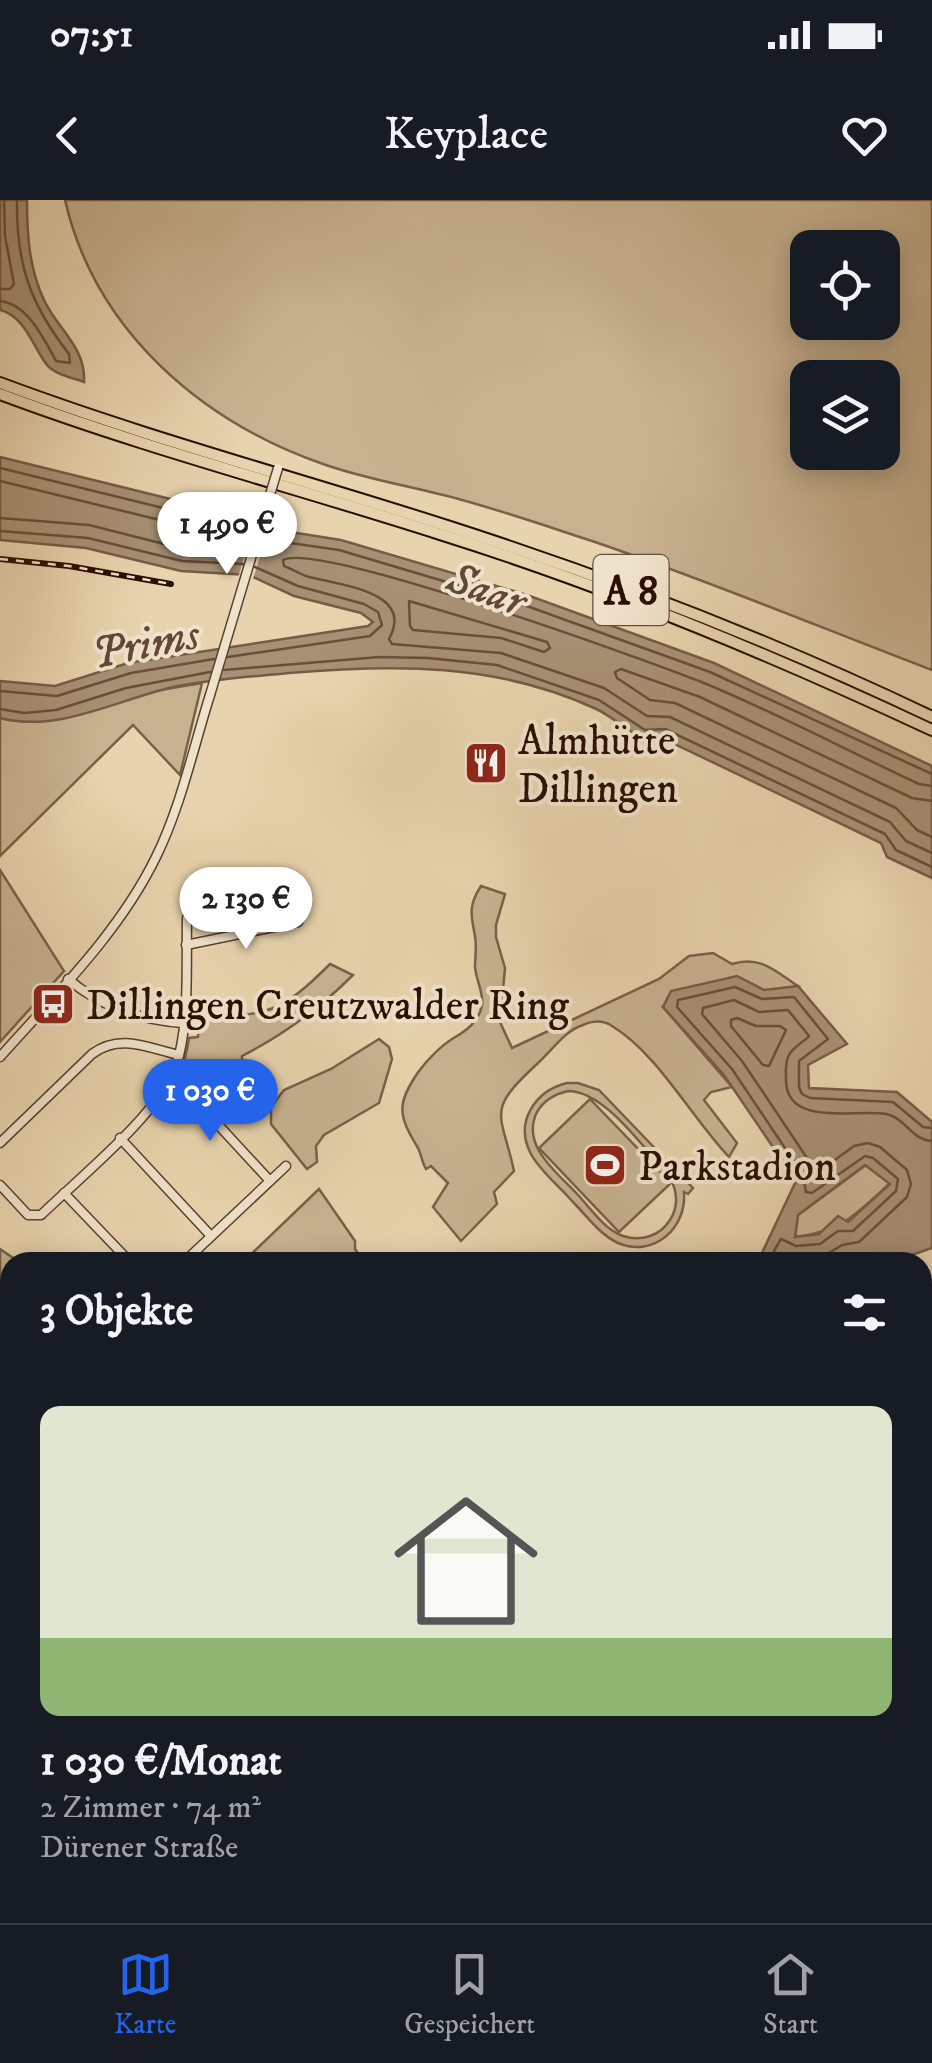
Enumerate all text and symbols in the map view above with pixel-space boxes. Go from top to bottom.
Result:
text: 07:51 [50,11,133,59]
text: Keyplace [384,107,548,163]
icon: back [40,108,95,163]
icon: heart [837,108,892,163]
map controls [790,230,900,470]
button: locate [790,230,900,340]
button: layers [790,360,900,470]
pin: 1 490 € [135,492,319,577]
text: 1 490 € [179,504,275,544]
water label: Saar [438,551,536,632]
road number: A 8 [594,555,668,625]
water label: Prims [87,607,205,683]
place label: Almhütte Dillingen [518,716,678,816]
restaurant icon: Almhütte Dillingen [463,740,509,786]
pin: 2 130 € [154,867,338,952]
text: 2 130 € [201,879,291,919]
bus stop icon: Dillingen Creutzwalder Ring [30,981,76,1027]
place label: Dillingen Creutzwalder Ring [86,981,569,1033]
pin: 1 030 € [118,1059,302,1144]
text: 1 030 € [165,1071,255,1111]
sports icon: Parkstadion [582,1142,628,1188]
place label: Parkstadion [638,1142,836,1194]
icon: filters [837,1285,892,1340]
text: 3 Objekte [40,1286,193,1338]
icon: home [376,1471,556,1651]
text: 1 030 €/Monat [40,1736,282,1788]
text: 2 Zimmer · 74 m² [40,1788,261,1828]
text: Dürener Straße [40,1828,238,1868]
tab: Karte [114,1947,176,2042]
tab: Gespeichert [404,1947,535,2042]
tab: Start [763,1947,818,2042]

